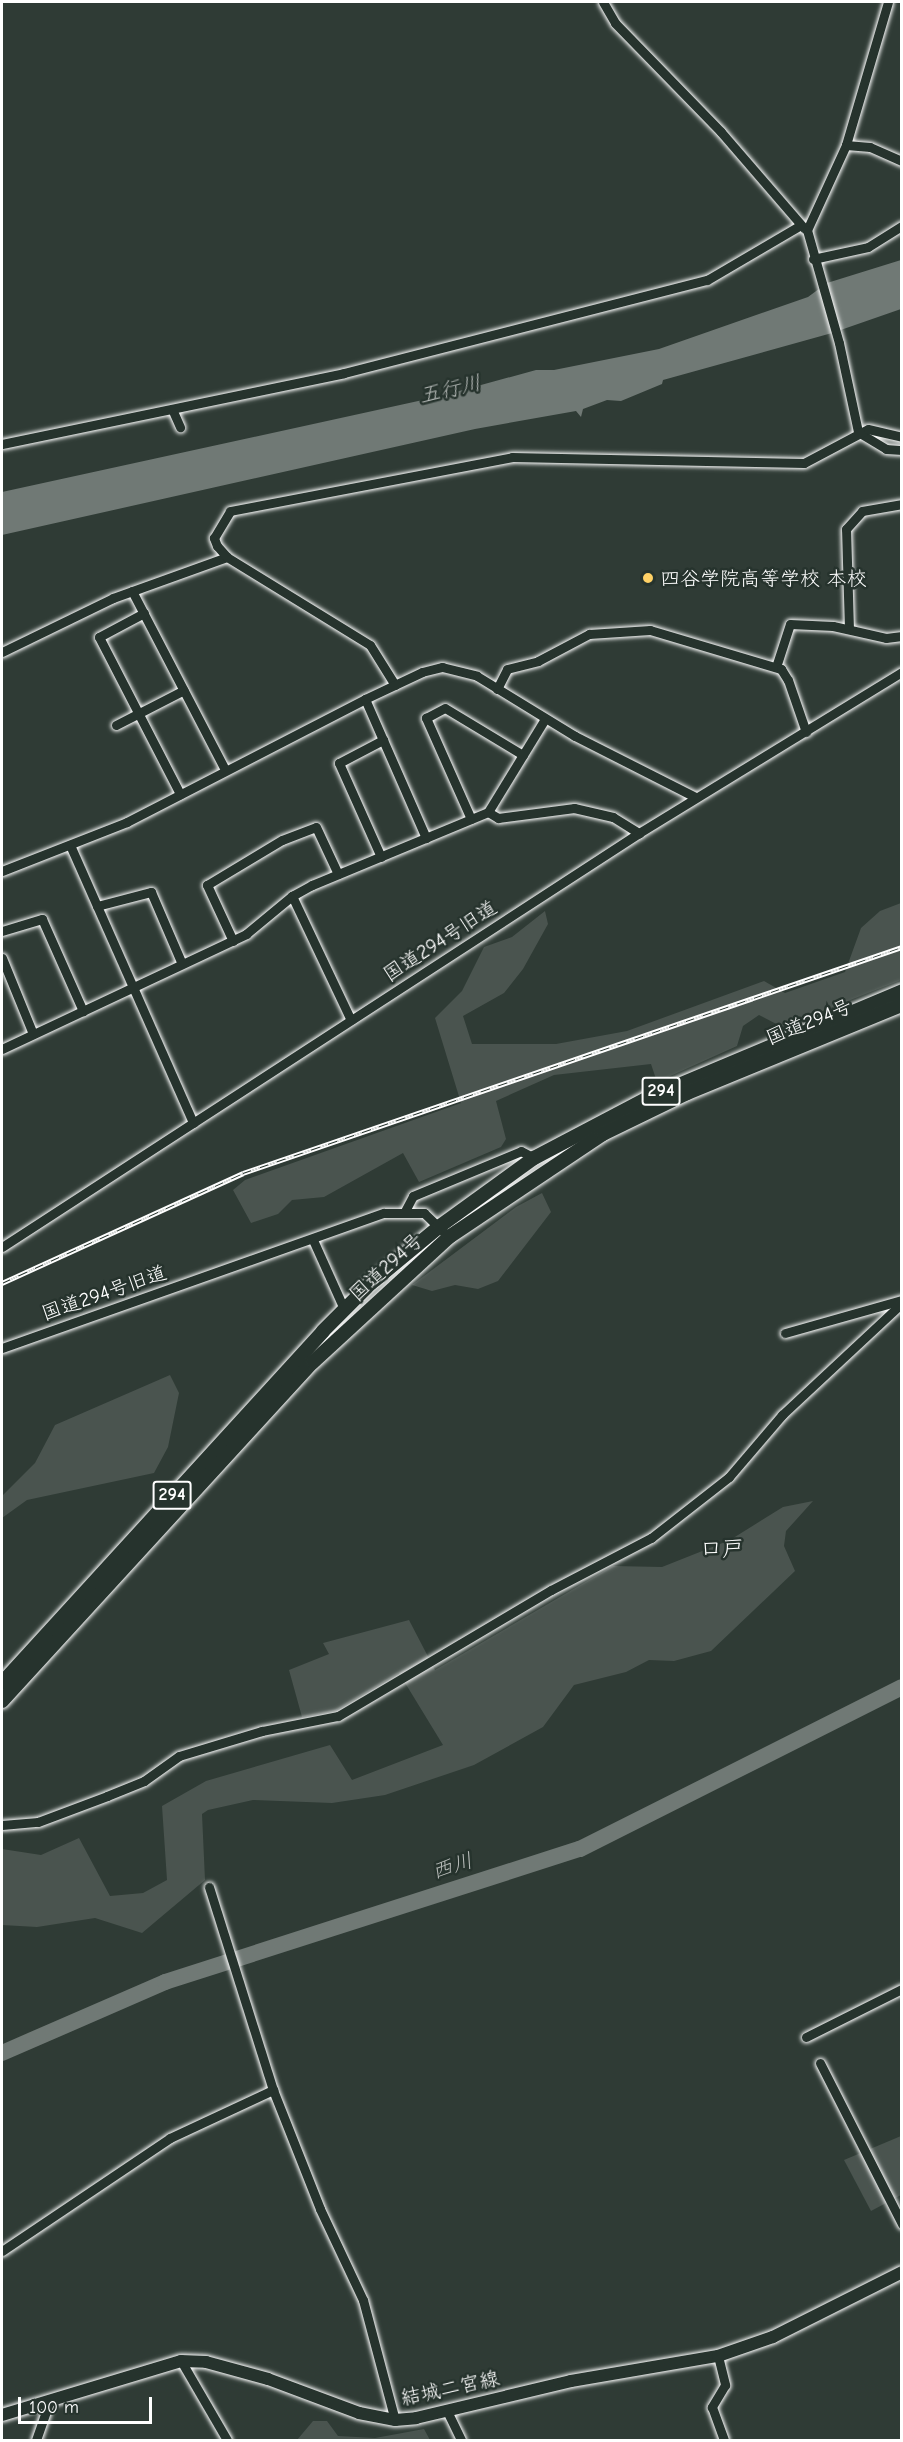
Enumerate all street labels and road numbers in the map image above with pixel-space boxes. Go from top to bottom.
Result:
street label: 国道294号旧道 [379,895,501,987]
street label: 国道294号 [762,994,856,1050]
road number: 294 [642,1076,680,1106]
street label: 国道294号 [344,1228,428,1306]
street label: 国道294号旧道 [38,1260,170,1326]
road number: 294 [152,1480,192,1510]
street label: 結城二宮線 [399,2366,501,2410]

